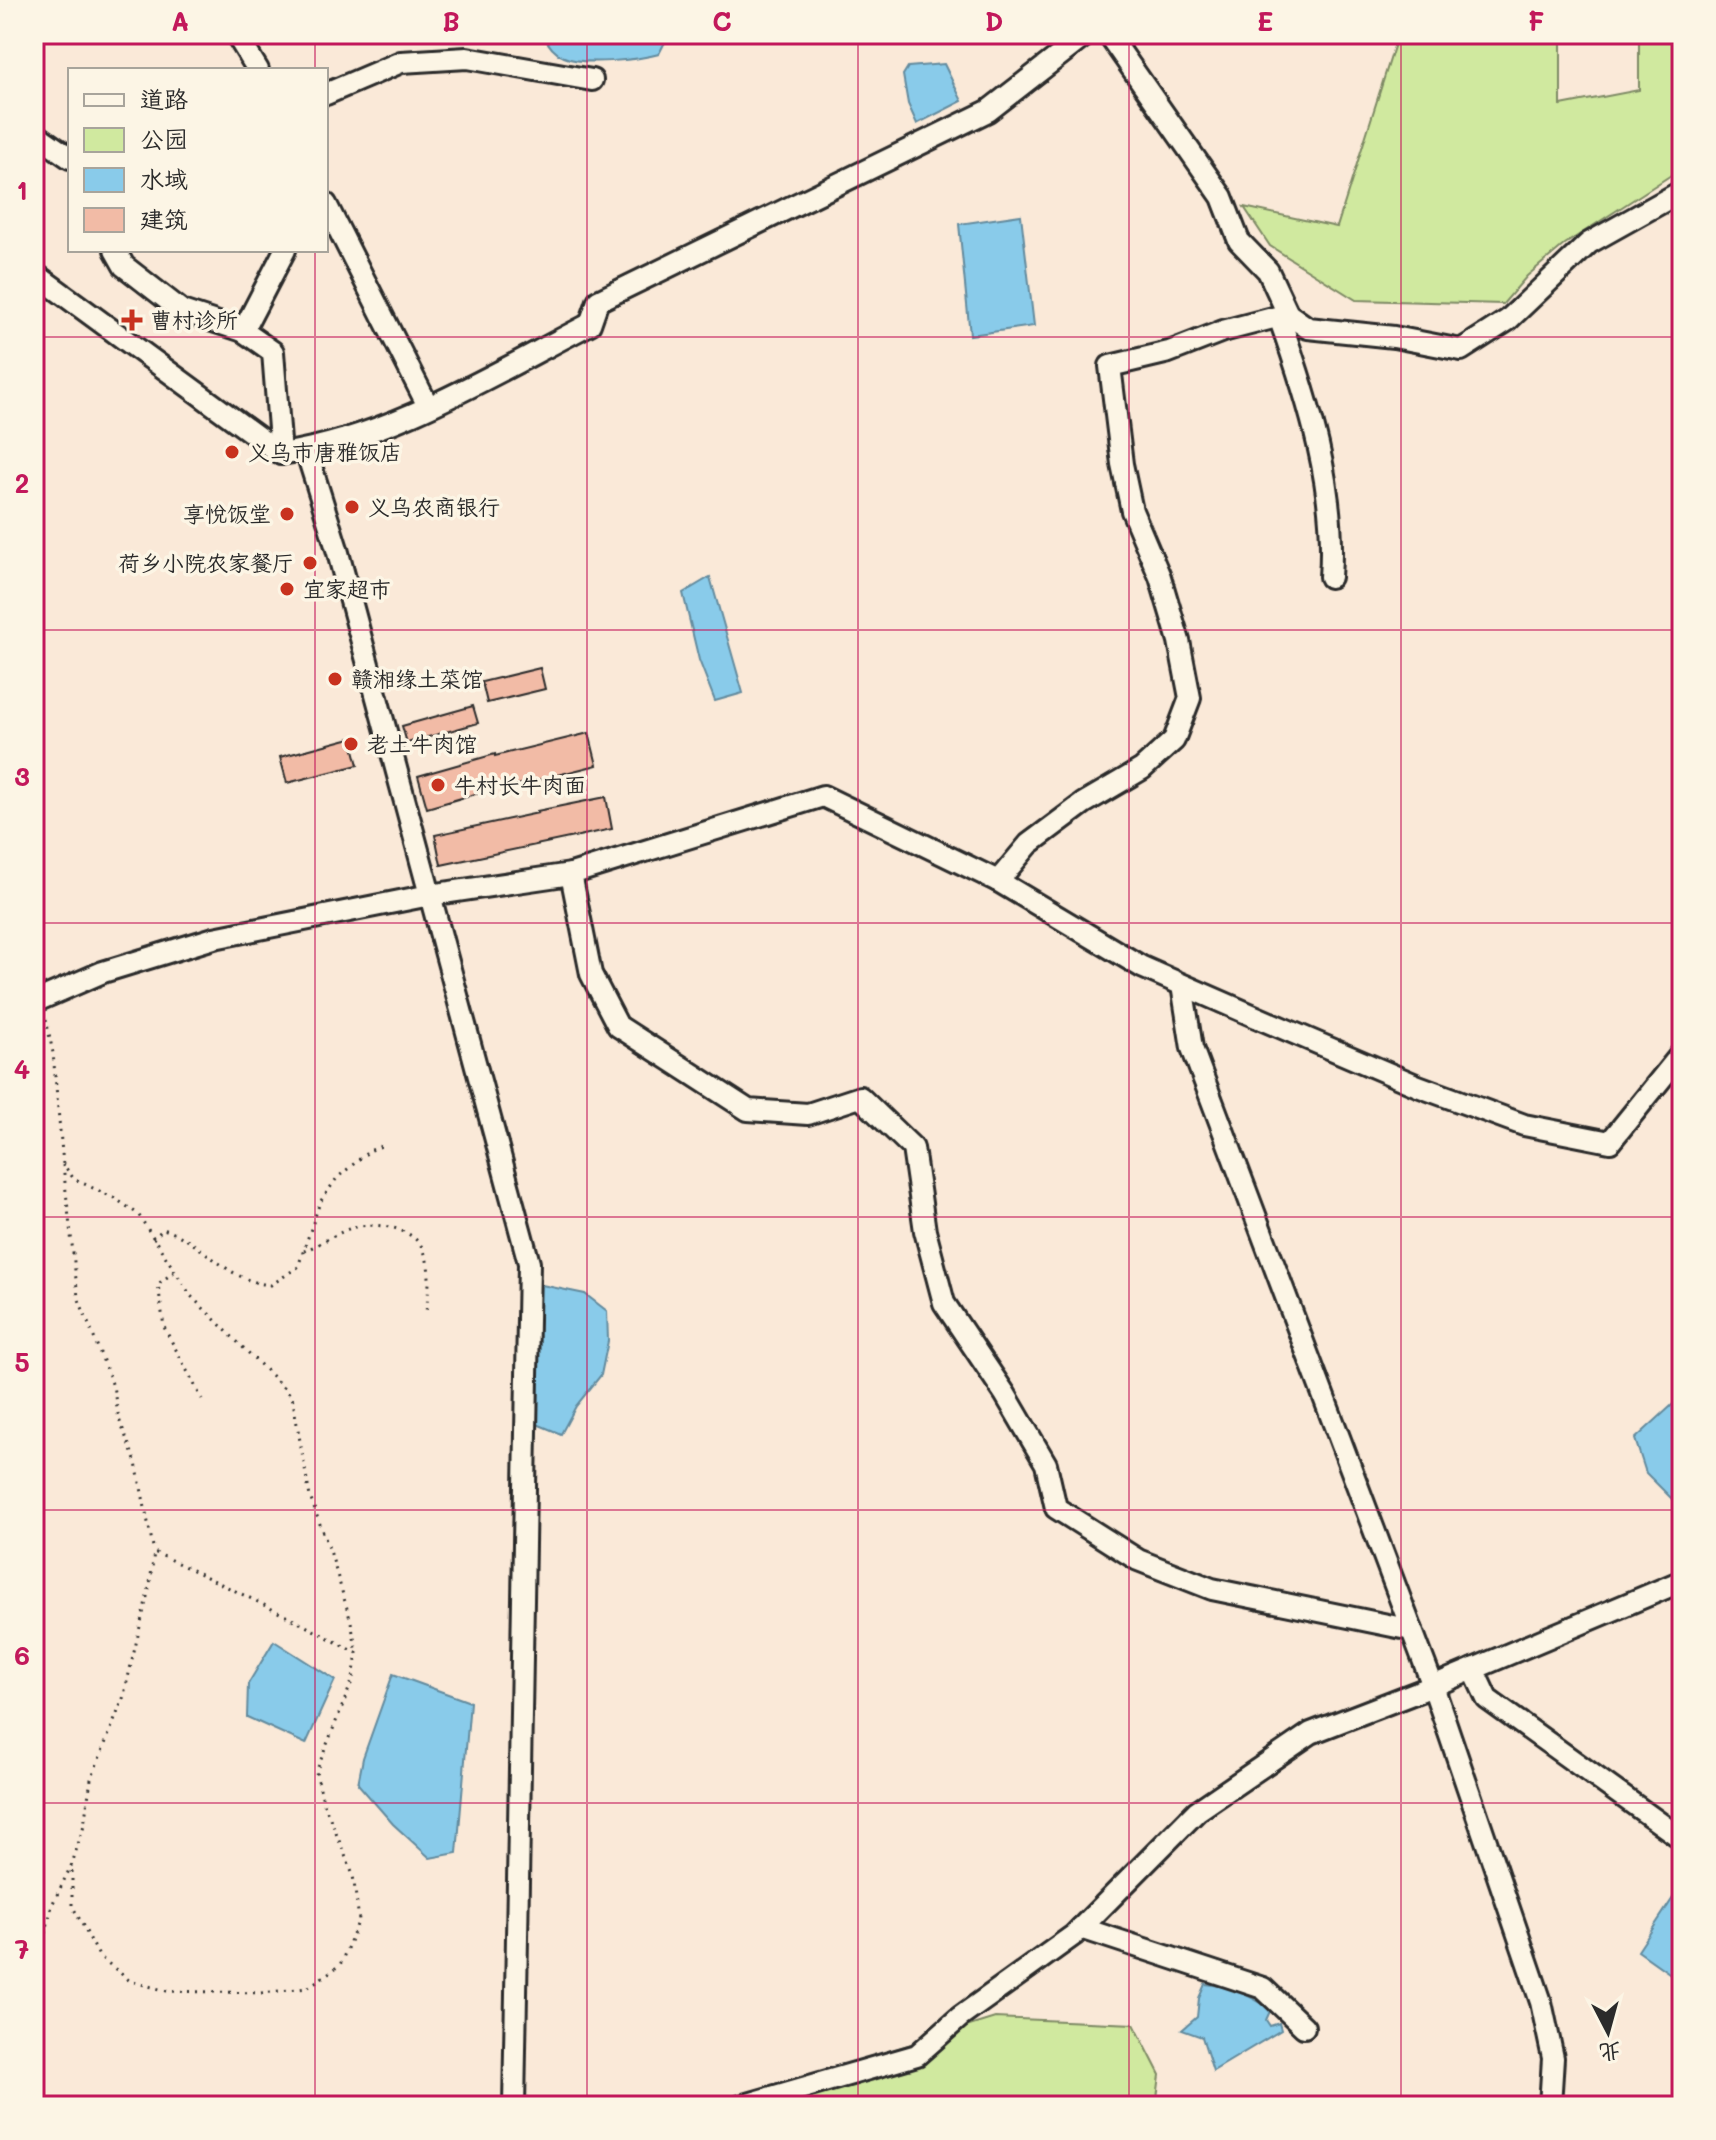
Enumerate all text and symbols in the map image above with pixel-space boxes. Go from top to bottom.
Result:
text: A [171,4,189,38]
text: B [442,4,460,38]
text: C [712,4,732,38]
text: D [985,4,1003,38]
text: E [1257,4,1273,38]
text: F [1528,4,1544,38]
legend [68,68,328,252]
text: 道路 [140,83,188,114]
text: 公园 [140,123,188,154]
text: 水域 [140,163,188,194]
text: 1 [16,173,28,207]
text: 建筑 [140,203,188,234]
place label: 曹村诊所 [150,305,238,334]
marker: 曹村诊所 [121,309,143,331]
place label: 义乌市唐雅饭店 [248,437,402,466]
marker: 义乌市唐雅饭店 [223,443,241,461]
text: 2 [15,466,29,500]
place label: 义乌农商银行 [368,492,500,521]
marker: 义乌农商银行 [343,498,361,516]
place label: 享悦饭堂 [183,499,271,528]
marker: 享悦饭堂 [278,505,296,523]
place label: 荷乡小院农家餐厅 [118,548,294,577]
marker: 荷乡小院农家餐厅 [301,554,319,572]
place label: 宜家超市 [303,574,391,603]
marker: 宜家超市 [278,580,296,598]
place label: 赣湘缘土菜馆 [351,664,483,693]
marker: 赣湘缘土菜馆 [326,670,344,688]
place label: 老土牛肉馆 [367,729,477,758]
marker: 老土牛肉馆 [342,735,360,753]
text: 3 [14,759,30,793]
place label: 牛村长牛肉面 [454,770,586,799]
marker: 牛村长牛肉面 [429,776,447,794]
text: 4 [14,1052,30,1086]
text: 5 [14,1345,30,1379]
text: 6 [14,1638,30,1672]
text: 7 [15,1932,29,1966]
north arrow [1568,1992,1648,2072]
text: 北 [1598,2037,1623,2068]

